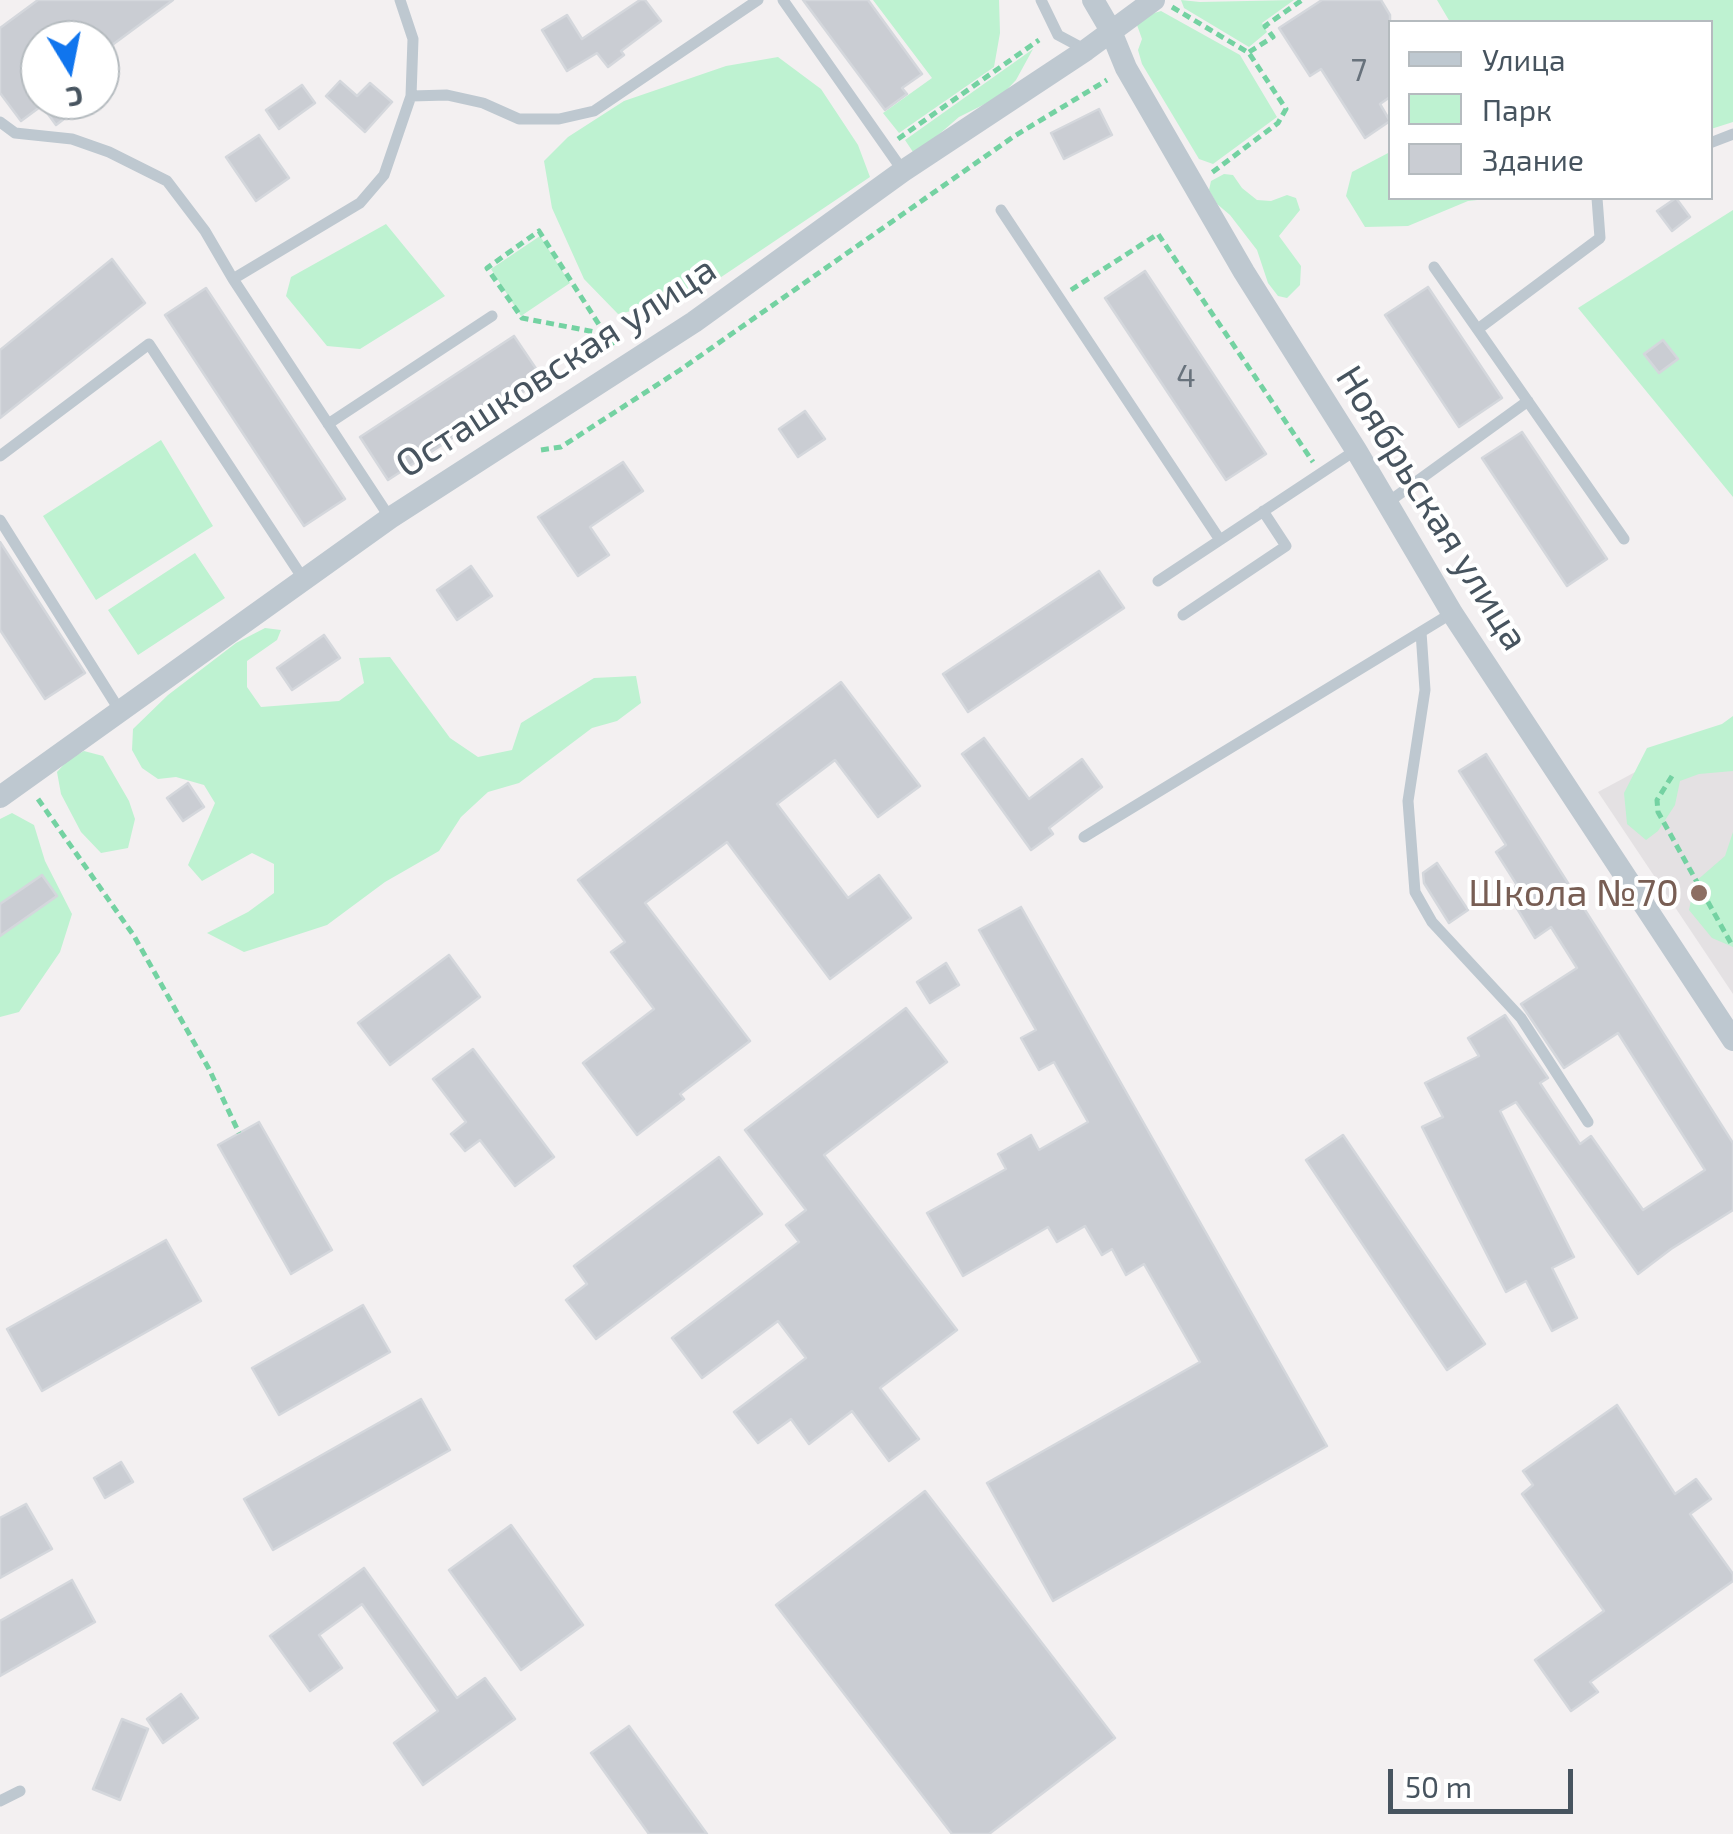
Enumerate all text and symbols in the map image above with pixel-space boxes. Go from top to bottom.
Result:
north arrow [20,20,120,120]
legend [1388,20,1713,200]
text: Улица [1482,41,1566,77]
house number: 7 [1351,51,1367,89]
text: С [64,79,86,116]
text: Парк [1482,91,1552,127]
text: Здание [1482,141,1584,177]
street label: Осташковская улица [387,246,725,488]
house number: 4 [1176,357,1196,395]
street label: Ноябрьская улица [1326,357,1538,659]
place label: Школа №70 [1468,870,1679,916]
marker: Школа №70 [1688,882,1710,904]
scale bar [1393,1749,1578,1811]
text: 50 m [1405,1768,1472,1804]

